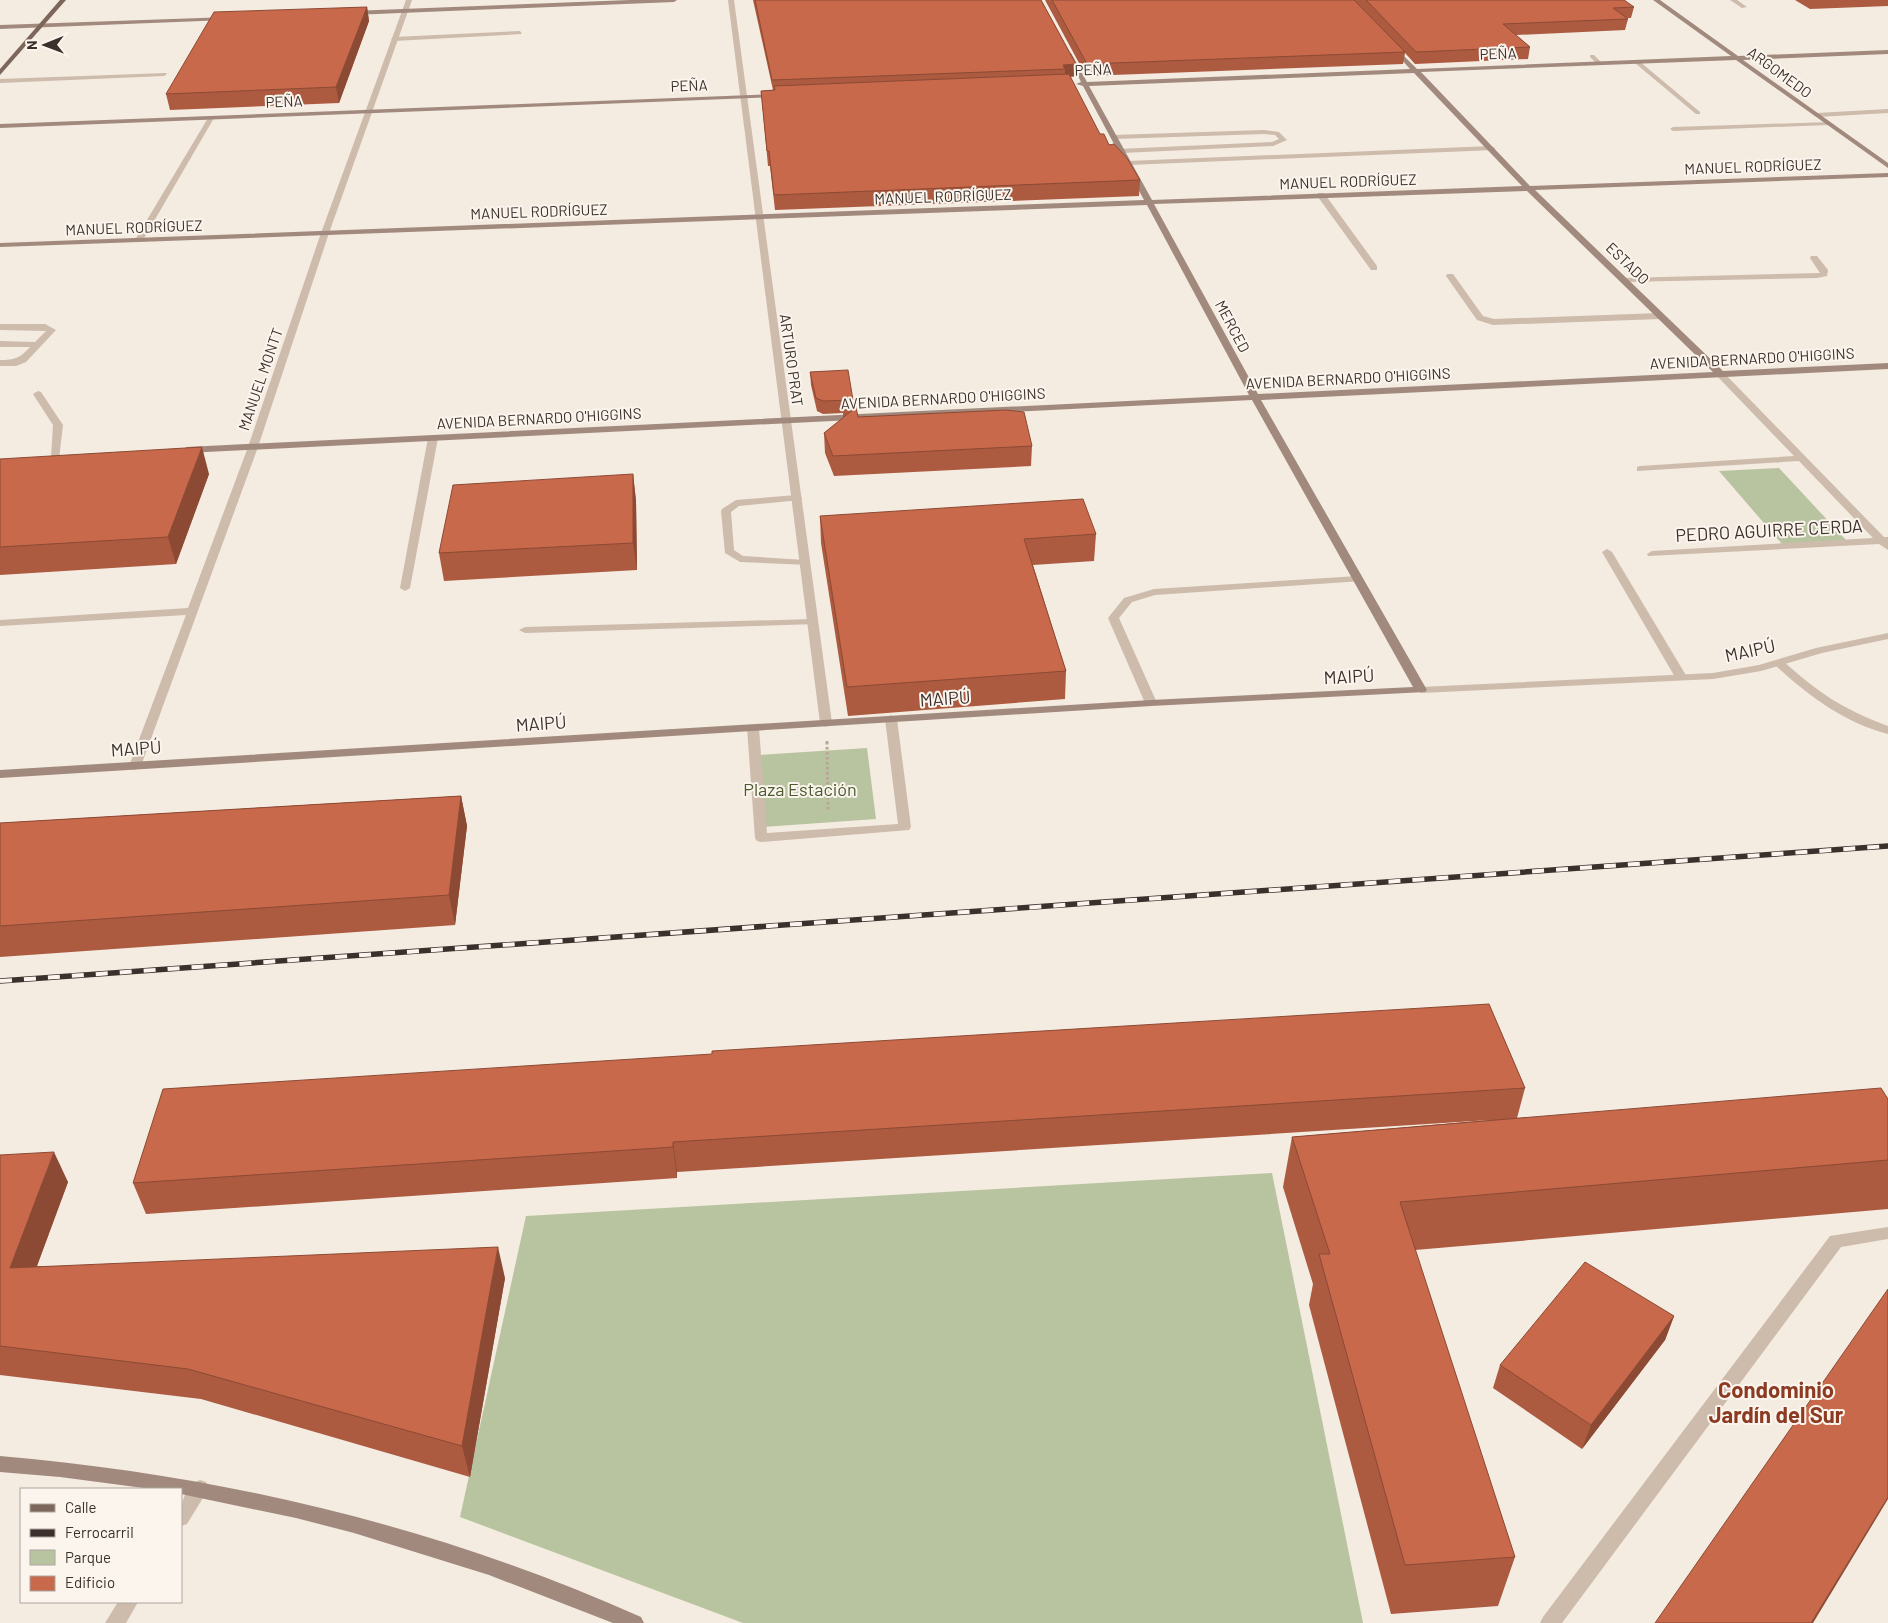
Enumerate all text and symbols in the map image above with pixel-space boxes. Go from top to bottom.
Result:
north arrow [20,20,70,70]
text: N [23,40,40,50]
street label: PEÑA [1479,43,1517,63]
street label: ARGOMEDO [1744,43,1816,101]
street label: PEÑA [1074,59,1112,79]
street label: PEÑA [670,75,708,95]
street label: PEÑA [265,91,303,111]
street label: MANUEL RODRÍGUEZ [1684,155,1822,177]
street label: MANUEL RODRÍGUEZ [1279,170,1417,192]
street label: MANUEL RODRÍGUEZ [874,185,1012,207]
street label: MANUEL RODRÍGUEZ [470,200,608,222]
street label: MANUEL RODRÍGUEZ [65,216,203,238]
street label: ESTADO [1603,238,1653,288]
street label: MERCED [1212,297,1254,355]
street label: ARTURO PRAT [777,313,807,407]
street label: MANUEL MONTT [234,325,286,433]
street label: AVENIDA BERNARDO O'HIGGINS [1649,344,1855,372]
street label: AVENIDA BERNARDO O'HIGGINS [1245,364,1451,392]
street label: AVENIDA BERNARDO O'HIGGINS [840,384,1046,412]
street label: AVENIDA BERNARDO O'HIGGINS [436,404,642,432]
street label: PEDRO AGUIRRE CERDA [1675,514,1863,546]
street label: MAIPÚ [1723,634,1777,666]
street label: MAIPÚ [1323,664,1375,688]
street label: MAIPÚ [919,685,971,711]
street label: MAIPÚ [515,710,567,736]
street label: MAIPÚ [110,735,162,761]
park label: Plaza Estación [743,778,857,800]
district label: Condominio Jardín del Sur [1709,1376,1844,1427]
legend [20,1488,182,1603]
text: Calle [65,1498,97,1516]
text: Ferrocarril [65,1523,134,1541]
text: Parque [65,1548,111,1566]
text: Edificio [65,1573,115,1591]

